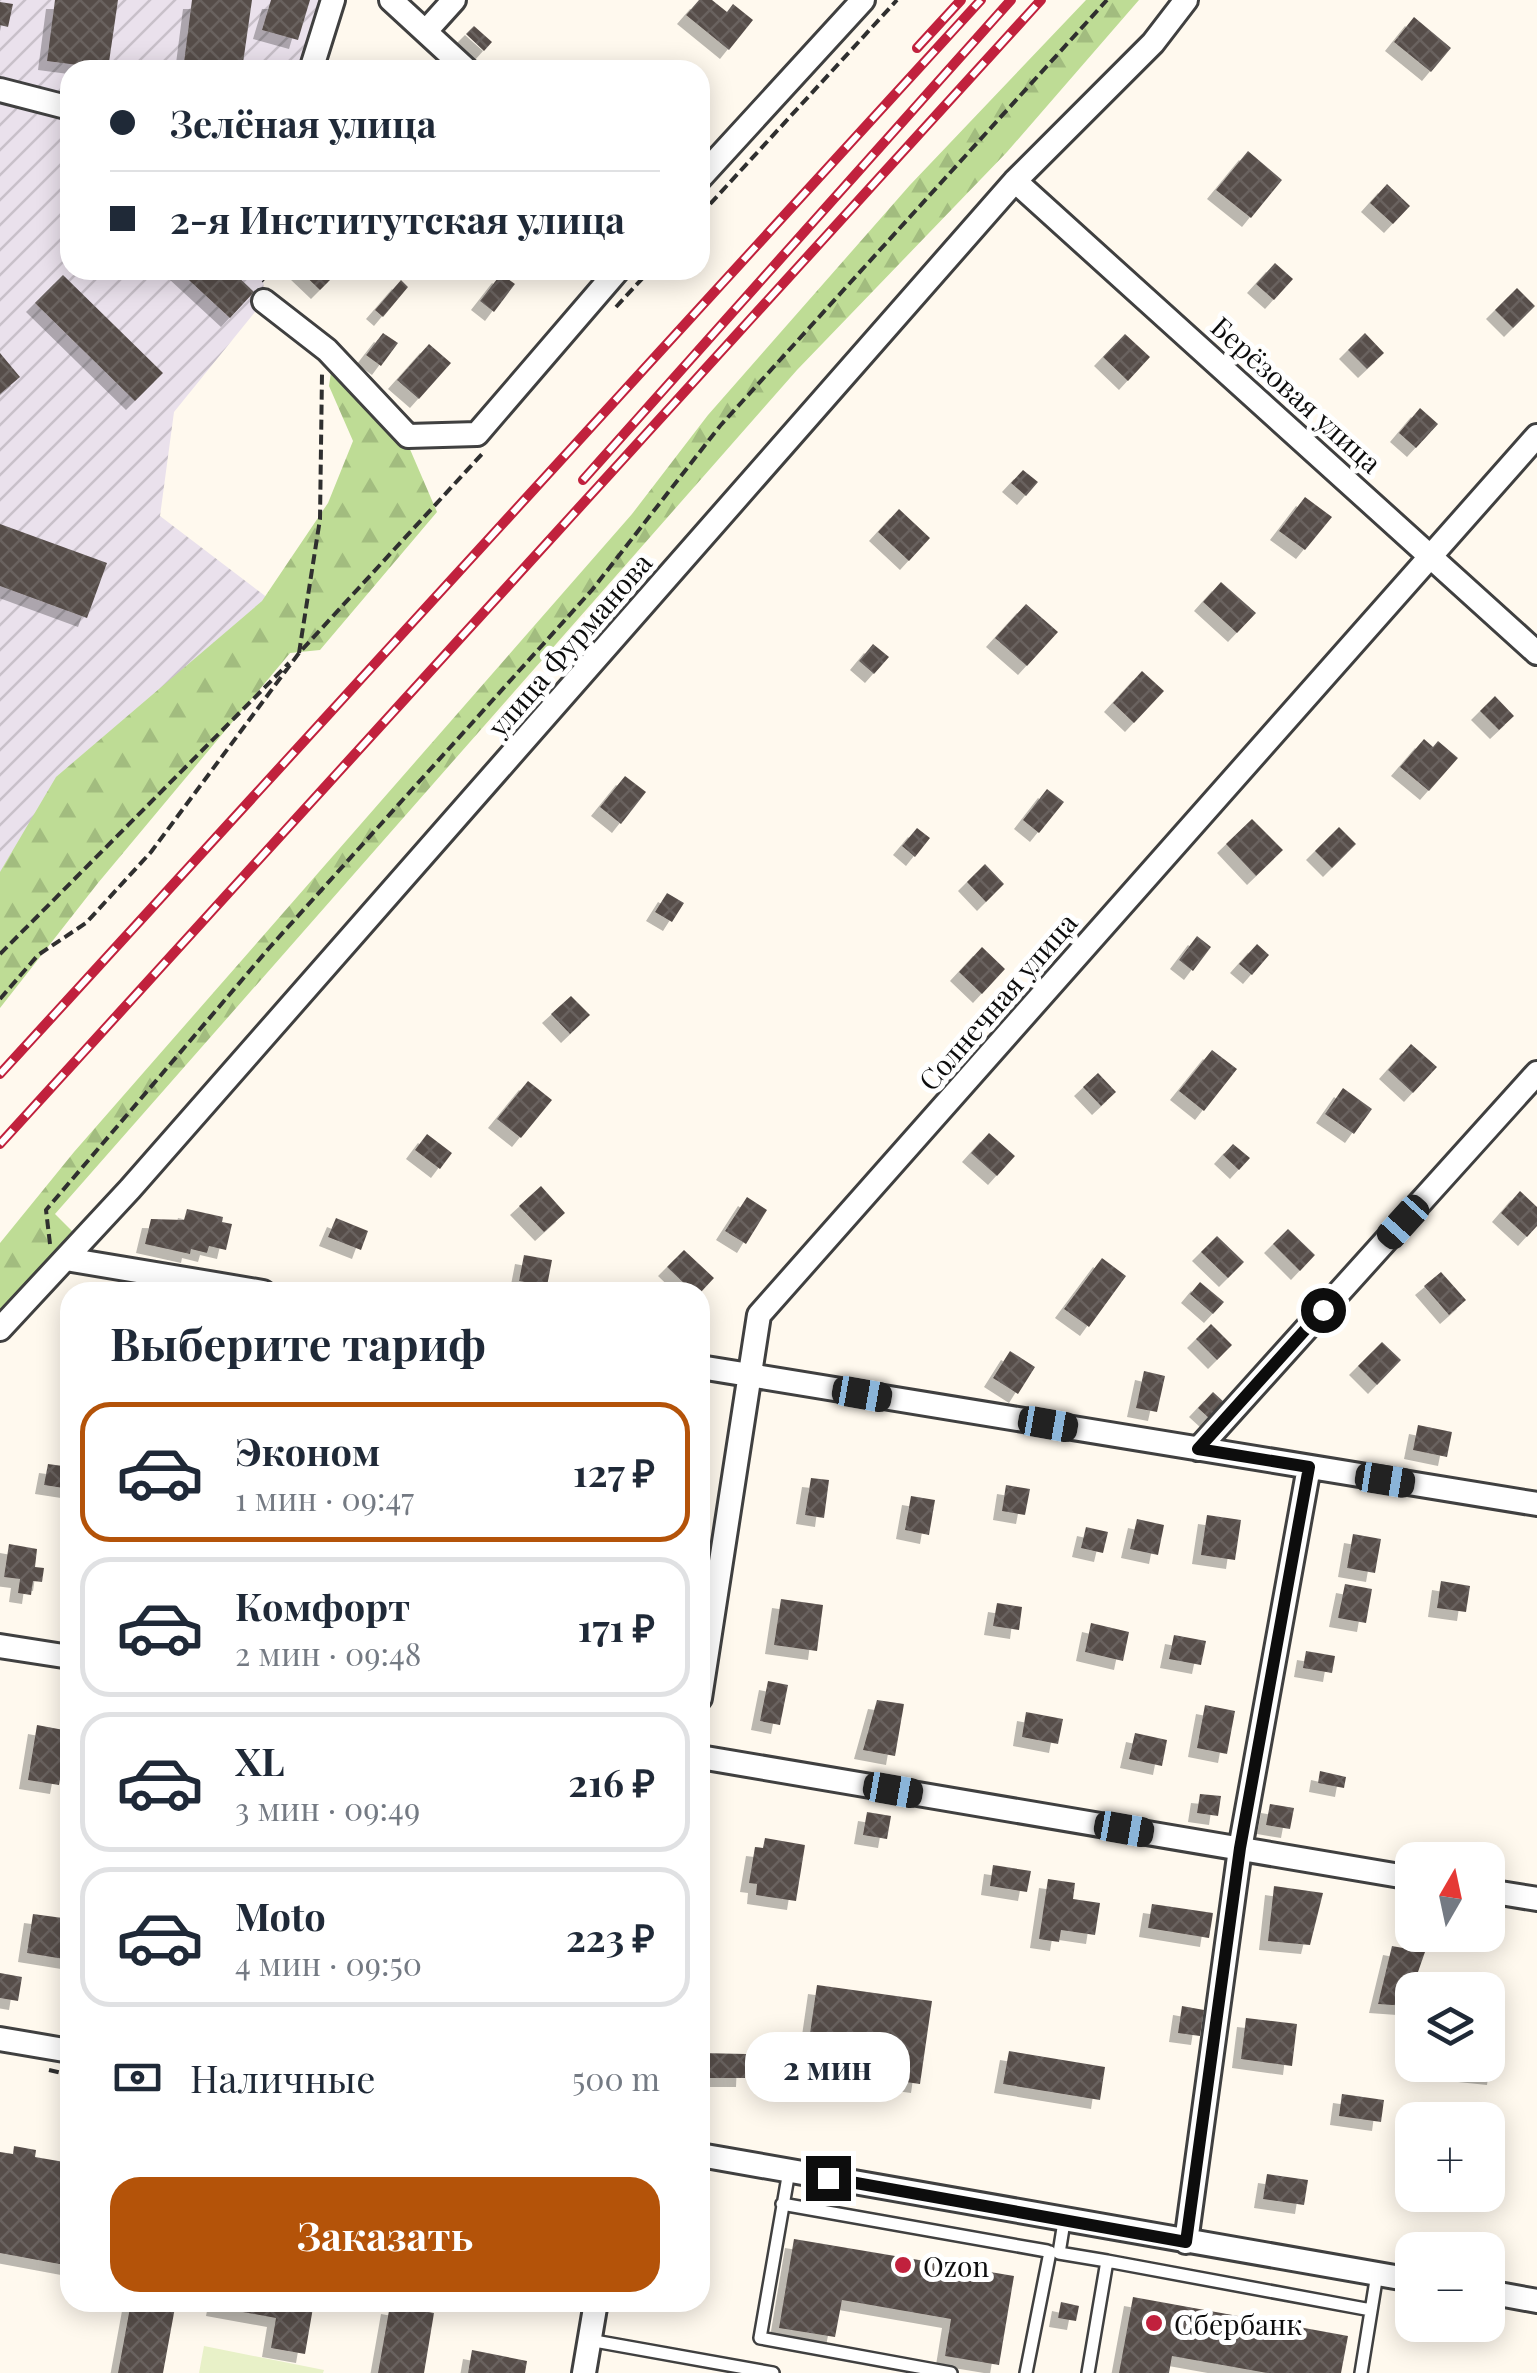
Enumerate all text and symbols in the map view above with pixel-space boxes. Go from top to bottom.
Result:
text: Зелёная улица [170,97,436,148]
text: 2-я Институтская улица [170,193,625,244]
street label: Берёзовая улица [1204,308,1390,480]
street label: улица Фурманова [478,544,659,745]
street label: Солнечная улица [910,904,1085,1098]
car [1372,1190,1434,1254]
route start [1301,1288,1346,1333]
text: Выберите тариф [110,1312,486,1372]
car [830,1374,894,1414]
car [1016,1404,1080,1444]
text: Эконом [235,1425,380,1476]
icon: car [115,1427,205,1517]
text: 127 ₽ [573,1446,655,1497]
car [1353,1460,1417,1500]
text: 1 мин · 09:47 [235,1476,414,1519]
text: Комфорт [235,1580,410,1631]
icon: car [115,1582,205,1672]
text: 171 ₽ [578,1601,655,1652]
text: 2 мин · 09:48 [235,1631,421,1674]
text: XL [235,1735,284,1786]
icon: car [115,1737,205,1827]
text: 216 ₽ [568,1756,655,1807]
car [861,1770,925,1810]
text: 3 мин · 09:49 [235,1786,420,1829]
car [1092,1809,1156,1849]
north arrow [1395,1842,1505,1952]
map controls [1395,1842,1505,2342]
text: Moto [235,1890,326,1941]
icon: car [115,1892,205,1982]
text: 223 ₽ [566,1911,655,1962]
text: 4 мин · 09:50 [235,1941,422,1984]
button: layers [1395,1972,1505,2082]
callout: 2 мин [746,2033,910,2103]
text: 2 мин [783,2045,872,2088]
icon: cash [110,2050,165,2105]
text: Наличные [190,2052,375,2103]
text: 500 m [572,2056,660,2099]
button: + [1395,2102,1505,2212]
route end [806,2156,851,2201]
button: Заказать [110,2177,660,2292]
button: − [1395,2232,1505,2342]
place label: Ozon [923,2247,989,2284]
marker: Ozon [892,2254,914,2276]
place label: Сбербанк [1174,2305,1302,2342]
marker: Сбербанк [1143,2312,1165,2334]

